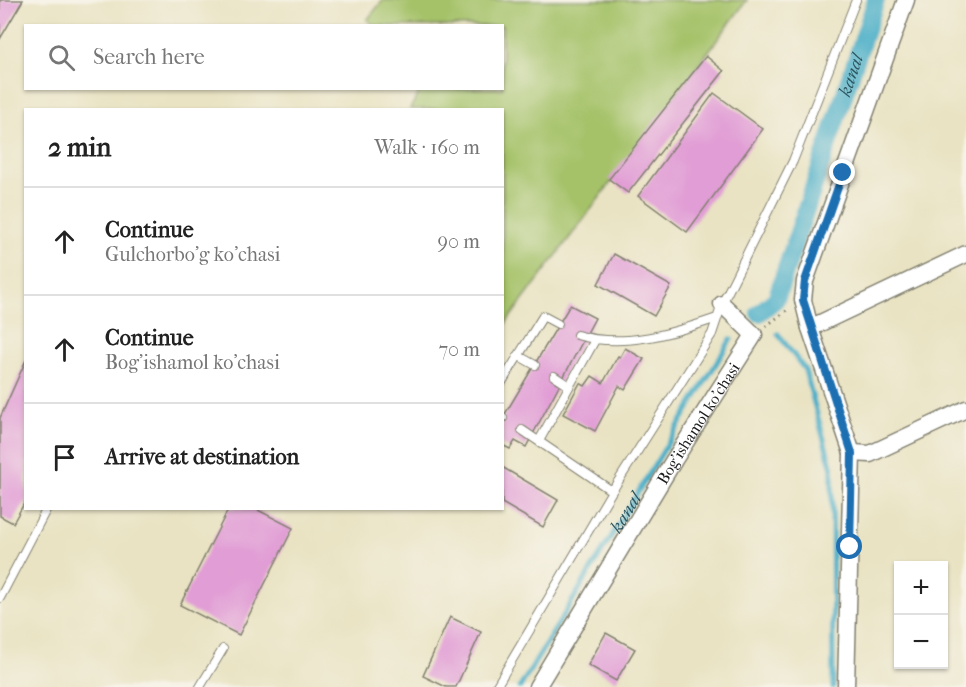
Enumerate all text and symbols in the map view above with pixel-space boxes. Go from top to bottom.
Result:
search box [24,24,504,90]
icon: search [45,41,78,74]
text: Search here [93,44,205,70]
water label: kanal [834,49,869,100]
text: 2 min [48,132,111,163]
text: Walk · 160 m [374,136,480,159]
route end [829,159,855,185]
text: Continue [105,217,194,243]
icon: ahead [48,225,81,258]
text: 90 m [438,230,480,253]
text: Gulchorbo'g ko'chasi [105,243,280,266]
text: Continue [105,325,194,351]
icon: ahead [48,333,81,366]
text: 70 m [438,338,480,361]
text: Bog'ishamol ko'chasi [105,351,280,374]
street label: Bog'ishamol ko'chasi [653,359,744,488]
icon: arrive [48,441,81,474]
text: Arrive at destination [105,444,299,470]
water label: kanal [606,487,648,537]
route start [836,533,862,559]
map controls [894,561,948,669]
button: + [894,561,948,615]
button: − [894,615,948,669]

